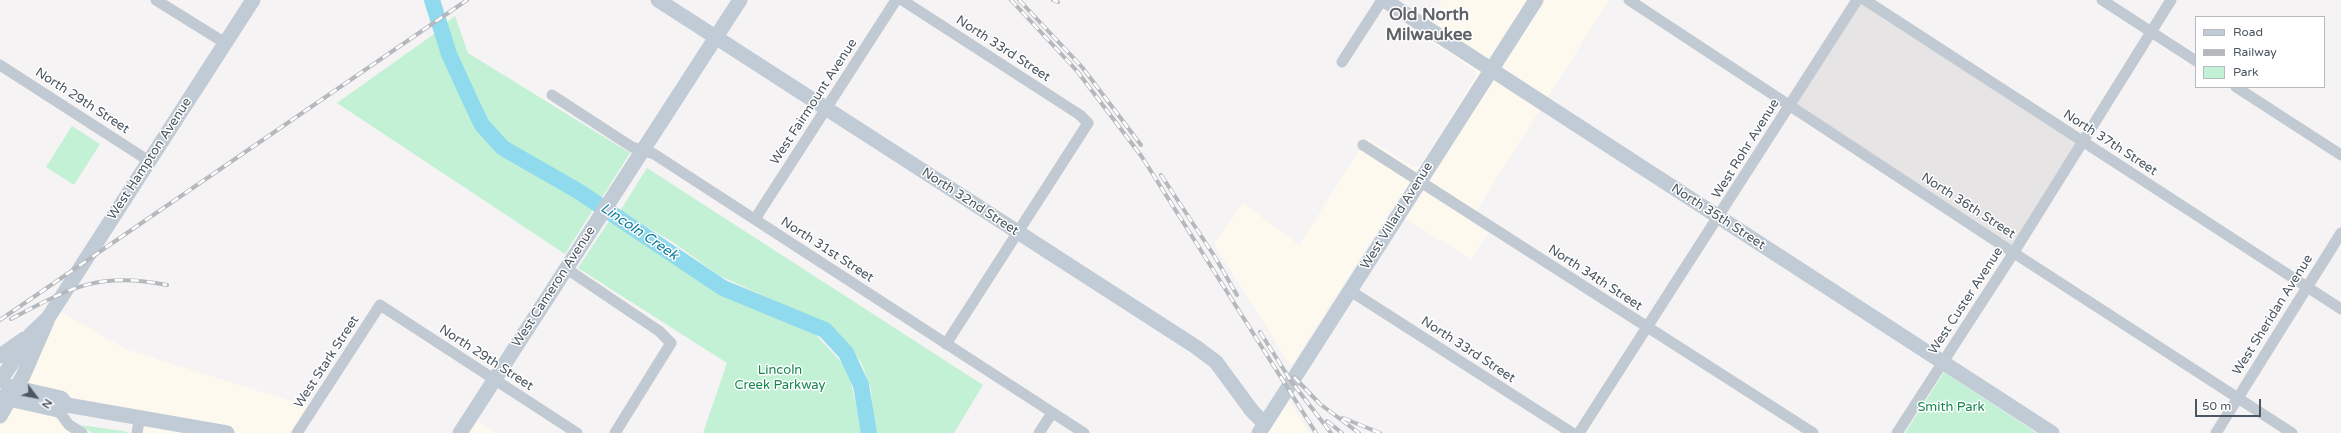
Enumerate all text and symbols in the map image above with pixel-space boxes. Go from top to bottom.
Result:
district label: Old North Milwaukee [1386,6,1472,46]
street label: North 33rd Street [953,13,1053,85]
legend [2195,16,2325,88]
text: Road [2233,25,2263,39]
street label: West Fairmount Avenue [767,36,861,168]
text: Railway [2233,45,2277,59]
street label: North 29th Street [32,65,132,137]
text: Park [2233,65,2259,79]
street label: West Hampton Avenue [105,95,195,223]
street label: West Rohr Avenue [1709,96,1783,202]
street label: North 37th Street [2060,107,2160,179]
street label: West Villard Avenue [1358,160,1436,272]
street label: North 32nd Street [919,165,1021,239]
street label: North 36th Street [1918,170,2018,242]
street label: North 35th Street [1668,181,1768,253]
water label: Lincoln Creek [597,200,681,264]
street label: North 31st Street [778,214,876,286]
street label: West Cameron Avenue [509,224,599,350]
street label: North 34th Street [1545,242,1645,314]
street label: West Custer Avenue [1926,245,2006,357]
street label: West Sheridan Avenue [2230,252,2316,378]
street label: West Stark Street [291,313,363,411]
street label: North 33rd Street [1418,314,1518,386]
street label: North 29th Street [436,322,536,394]
park label: Lincoln Creek Parkway [734,363,826,394]
north arrow [16,377,56,417]
scale bar [2197,391,2263,417]
text: N [39,396,54,411]
text: 50 m [2202,399,2231,413]
park label: Smith Park [1917,400,1985,416]

